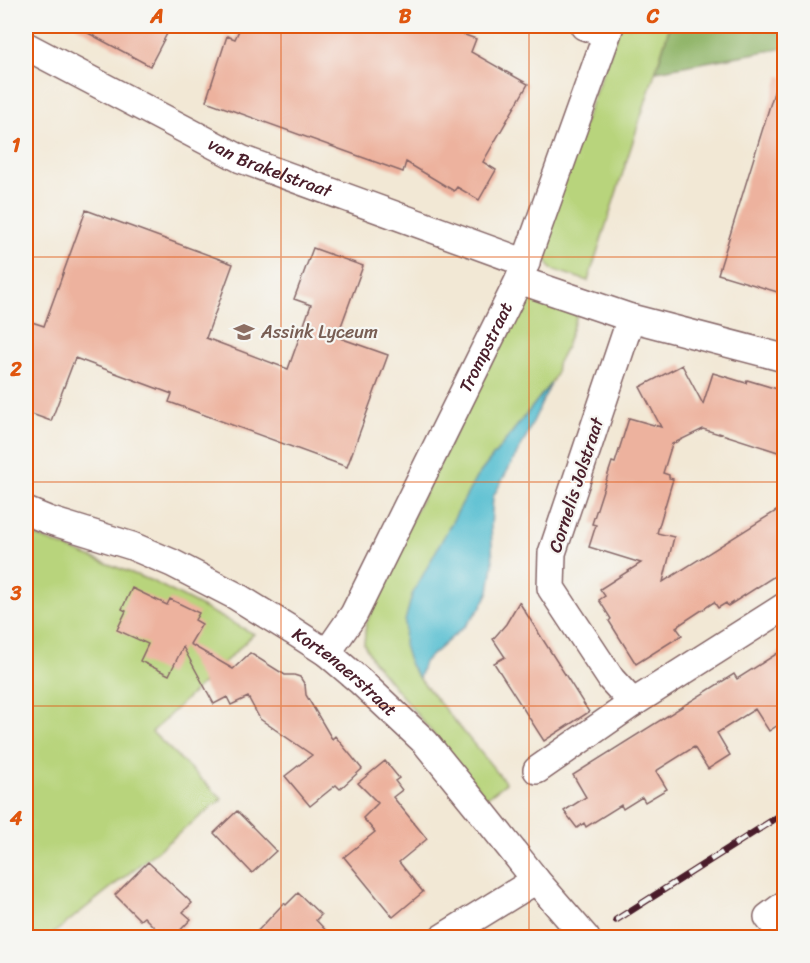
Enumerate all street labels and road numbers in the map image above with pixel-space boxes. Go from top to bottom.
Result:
street label: van Brakelstraat [202,128,337,207]
street label: Trompstraat [450,296,522,398]
street label: Cornelis Jolstraat [539,413,613,557]
street label: Kortenaerstraat [286,618,405,725]

